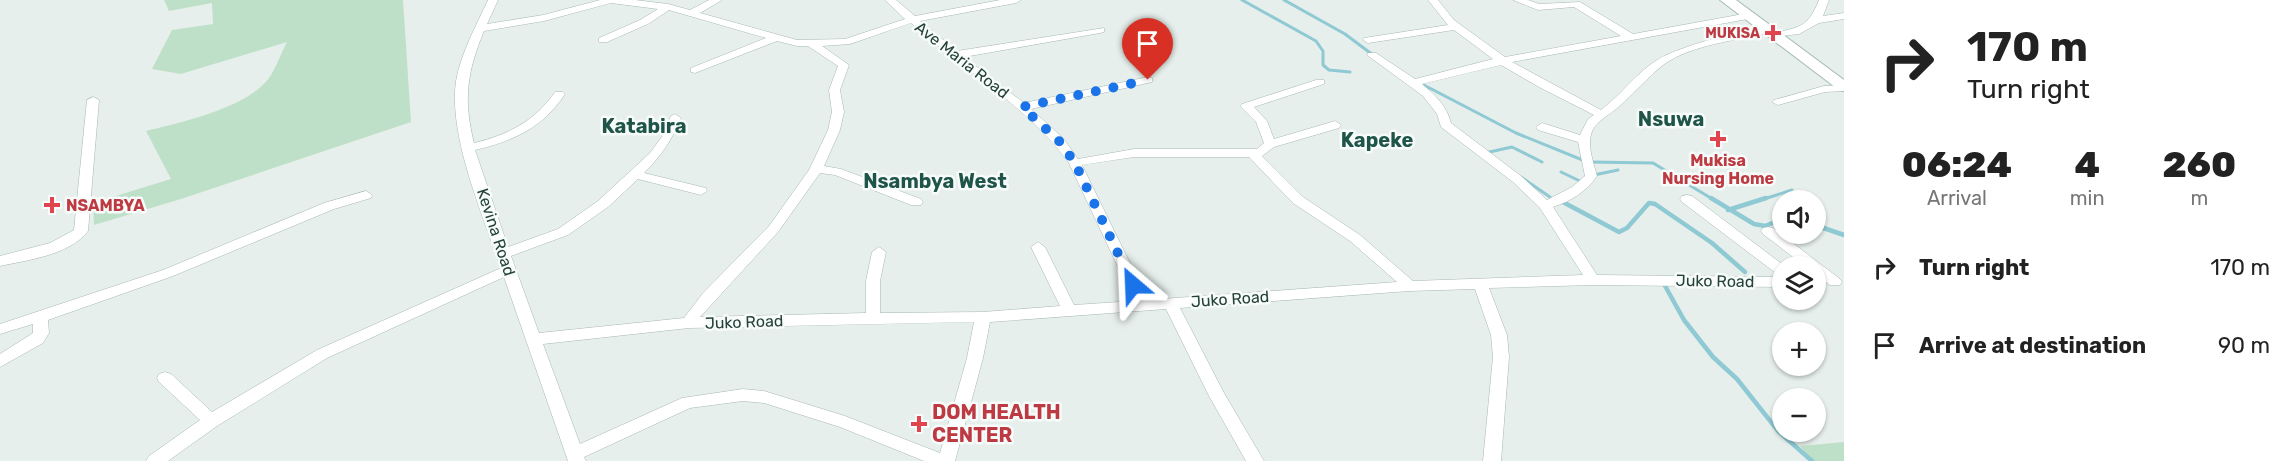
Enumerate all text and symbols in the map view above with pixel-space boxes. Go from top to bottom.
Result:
street label: Ave Maria Road [911,17,1013,103]
pin [1122,18,1173,80]
text: 170 m [1967,22,2088,72]
marker: MUKISA [1764,24,1782,42]
icon: right [1868,24,1946,102]
place label: MUKISA [1705,25,1760,42]
icon: arrive [1131,27,1164,60]
text: Turn right [1967,73,2090,105]
district label: Nsuwa [1638,107,1704,131]
district label: Katabira [601,114,687,138]
district label: Kapeke [1341,128,1413,152]
marker: Mukisa Nursing Home [1709,130,1727,148]
text: 06:24 [1902,143,2012,186]
text: 4 [2074,143,2100,186]
text: 260 [2162,143,2236,186]
place label: Mukisa Nursing Home [1662,151,1774,188]
district label: Nsambya West [863,169,1007,193]
street label: Kevina Road [473,186,519,278]
text: Arrival [1927,186,1987,210]
text: min [2070,186,2105,210]
text: m [2190,186,2208,210]
map controls [1772,190,1826,442]
button: sound [1772,190,1826,244]
marker: NSAMBYA [43,196,61,214]
place label: NSAMBYA [66,196,145,215]
icon: right [1868,251,1901,284]
position arrow [1101,253,1165,317]
text: Turn right [1919,254,2029,281]
text: 170 m [2210,254,2270,281]
button: layers [1772,256,1826,310]
street label: Juko Road [1676,271,1754,291]
street label: Juko Road [1190,287,1270,311]
street label: Juko Road [704,311,784,333]
button: + [1772,322,1826,376]
icon: arrive [1868,329,1901,362]
text: Arrive at destination [1919,332,2146,359]
text: 90 m [2218,332,2270,359]
button: − [1772,388,1826,442]
place label: DOM HEALTH CENTER [932,400,1061,447]
marker: DOM HEALTH CENTER [910,415,928,433]

